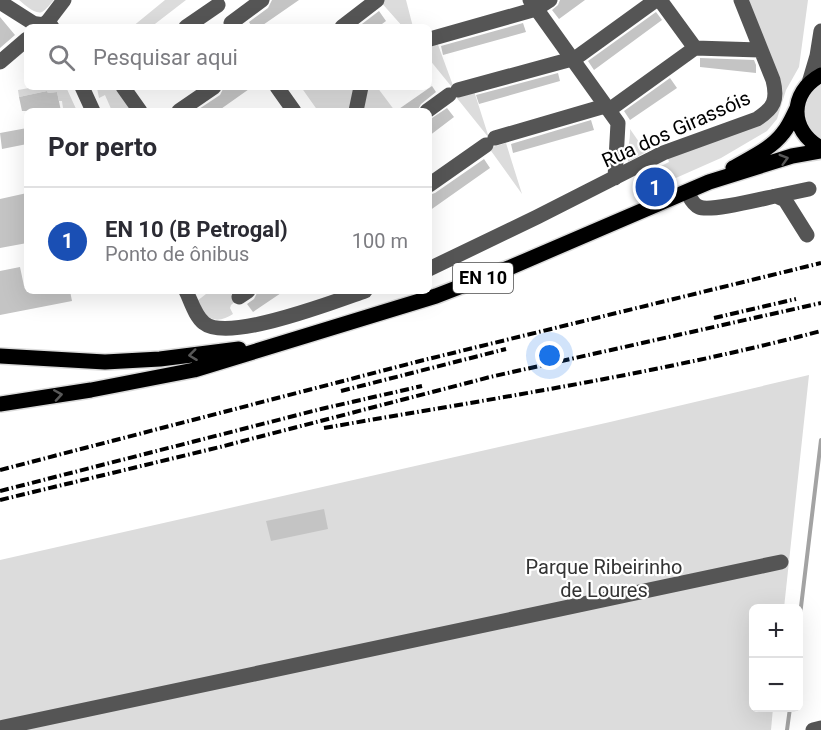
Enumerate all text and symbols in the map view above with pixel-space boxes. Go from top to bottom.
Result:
search box [24,24,432,90]
icon: search [45,41,78,74]
text: Pesquisar aqui [93,45,238,70]
street label: Rua dos Girassóis [598,85,754,173]
text: Por perto [48,132,157,162]
one-way arrow [778,154,789,166]
pin: 1 [636,164,674,210]
text: EN 10 (B Petrogal) [105,217,288,242]
text: 1 [62,229,73,253]
text: 100 m [352,229,408,253]
text: Ponto de ônibus [105,242,249,266]
road number: EN 10 [453,263,513,293]
your location [535,341,564,370]
one-way arrow [188,348,197,360]
one-way arrow [52,389,62,402]
park label: Parque Ribeirinho de Loures [526,555,682,602]
map controls [749,604,803,712]
button: + [749,604,803,658]
button: − [749,658,803,712]

